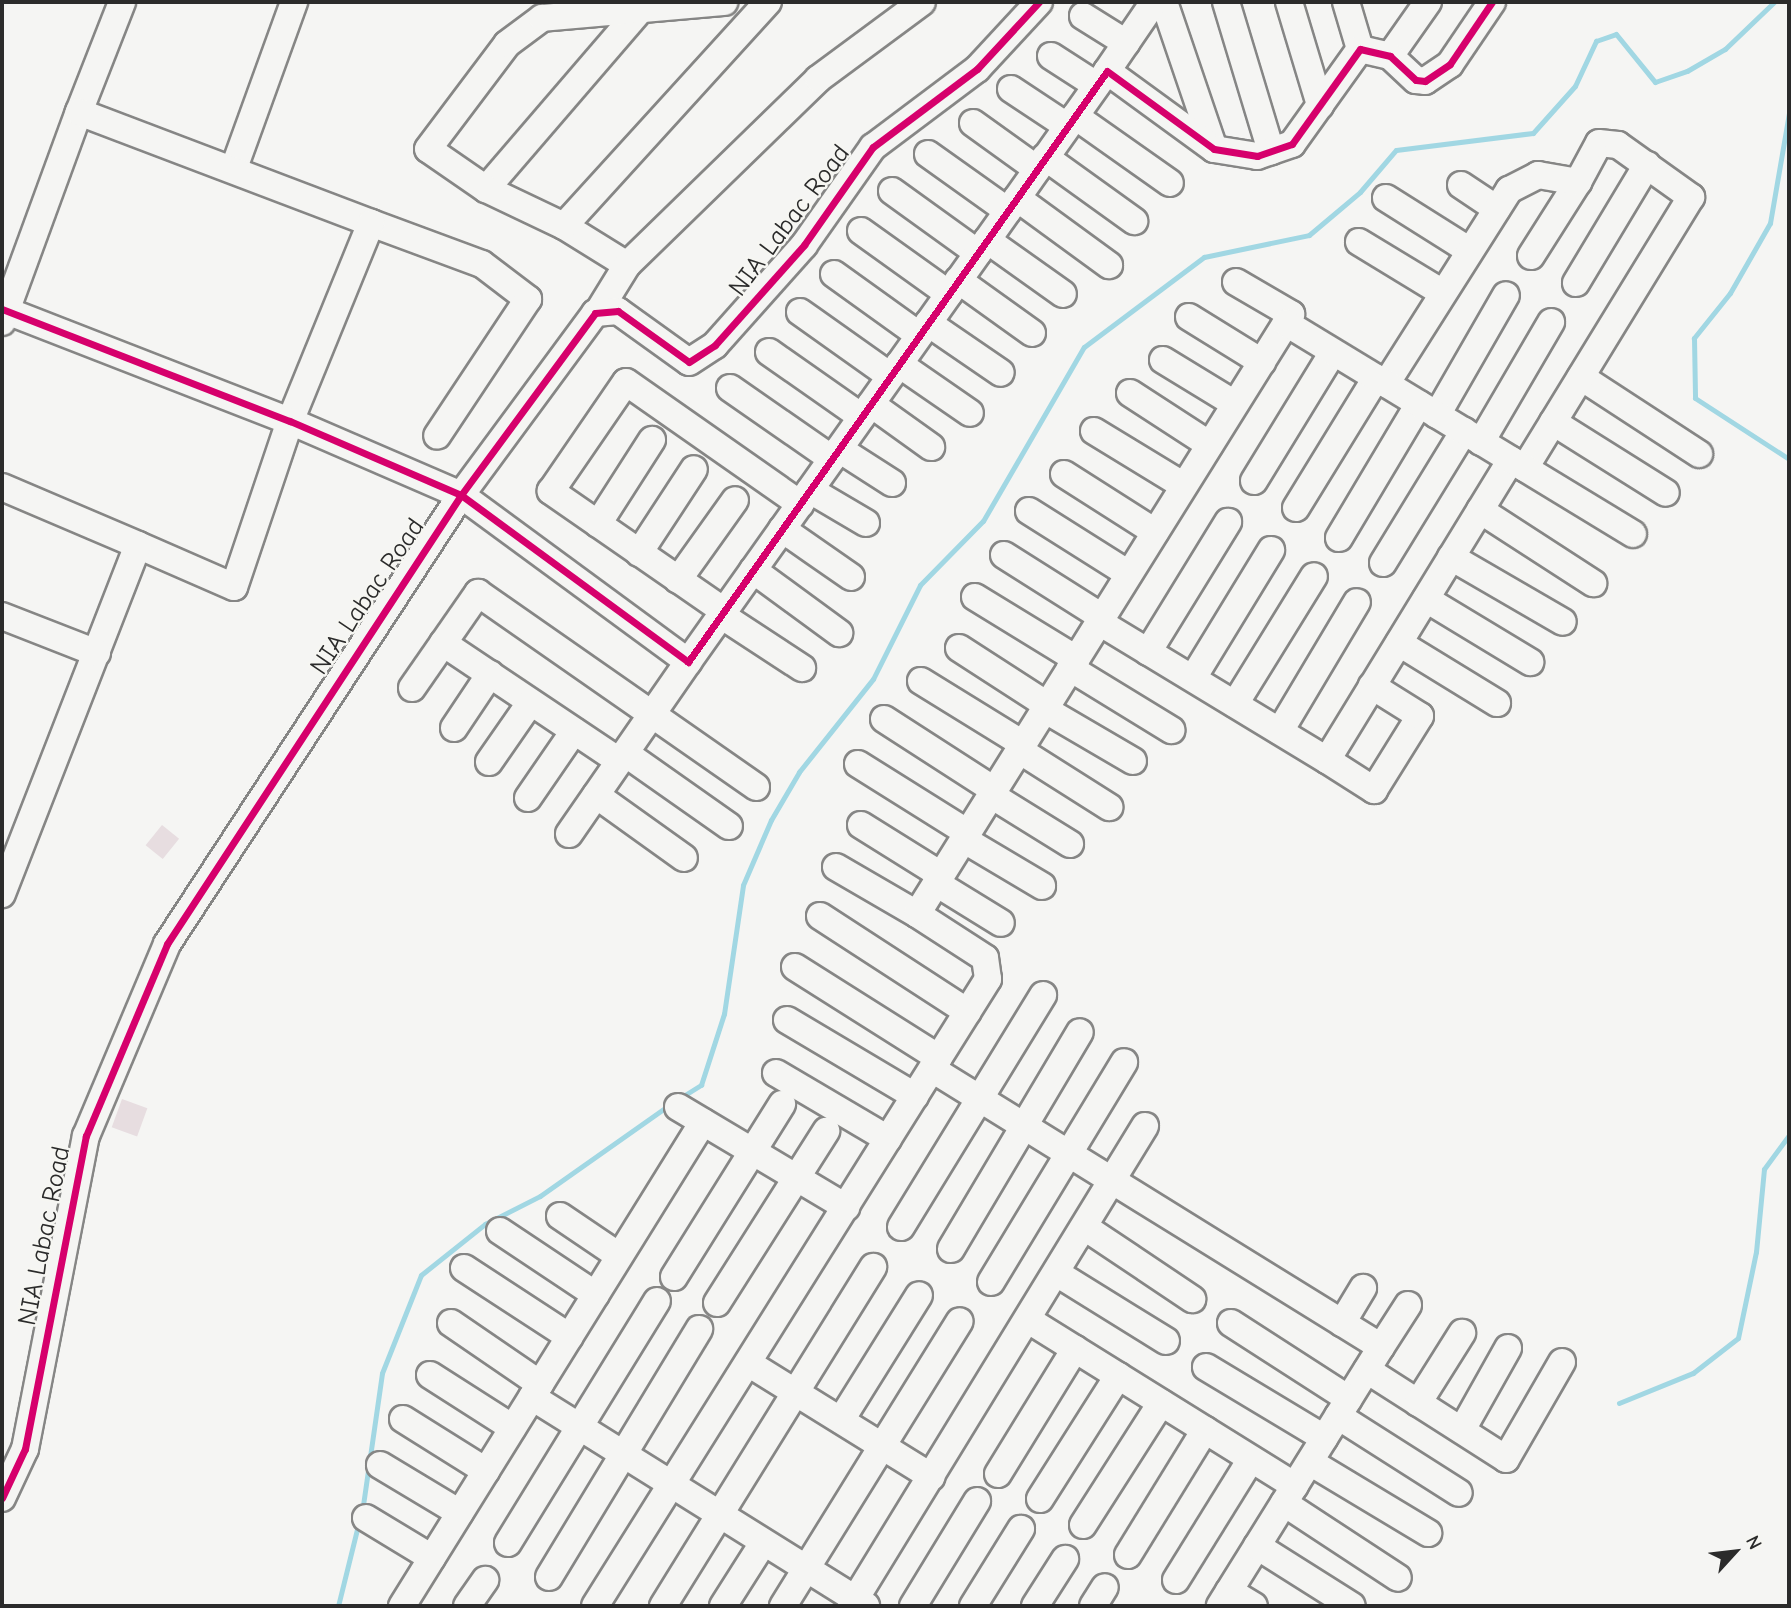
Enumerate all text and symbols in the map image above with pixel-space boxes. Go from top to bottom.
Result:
street label: NIA Labac Road [723,139,857,303]
street label: NIA Labac Road [304,513,432,681]
street label: NIA Labac Road [12,1144,78,1328]
north arrow [1700,1517,1770,1587]
text: N [1741,1532,1766,1553]

